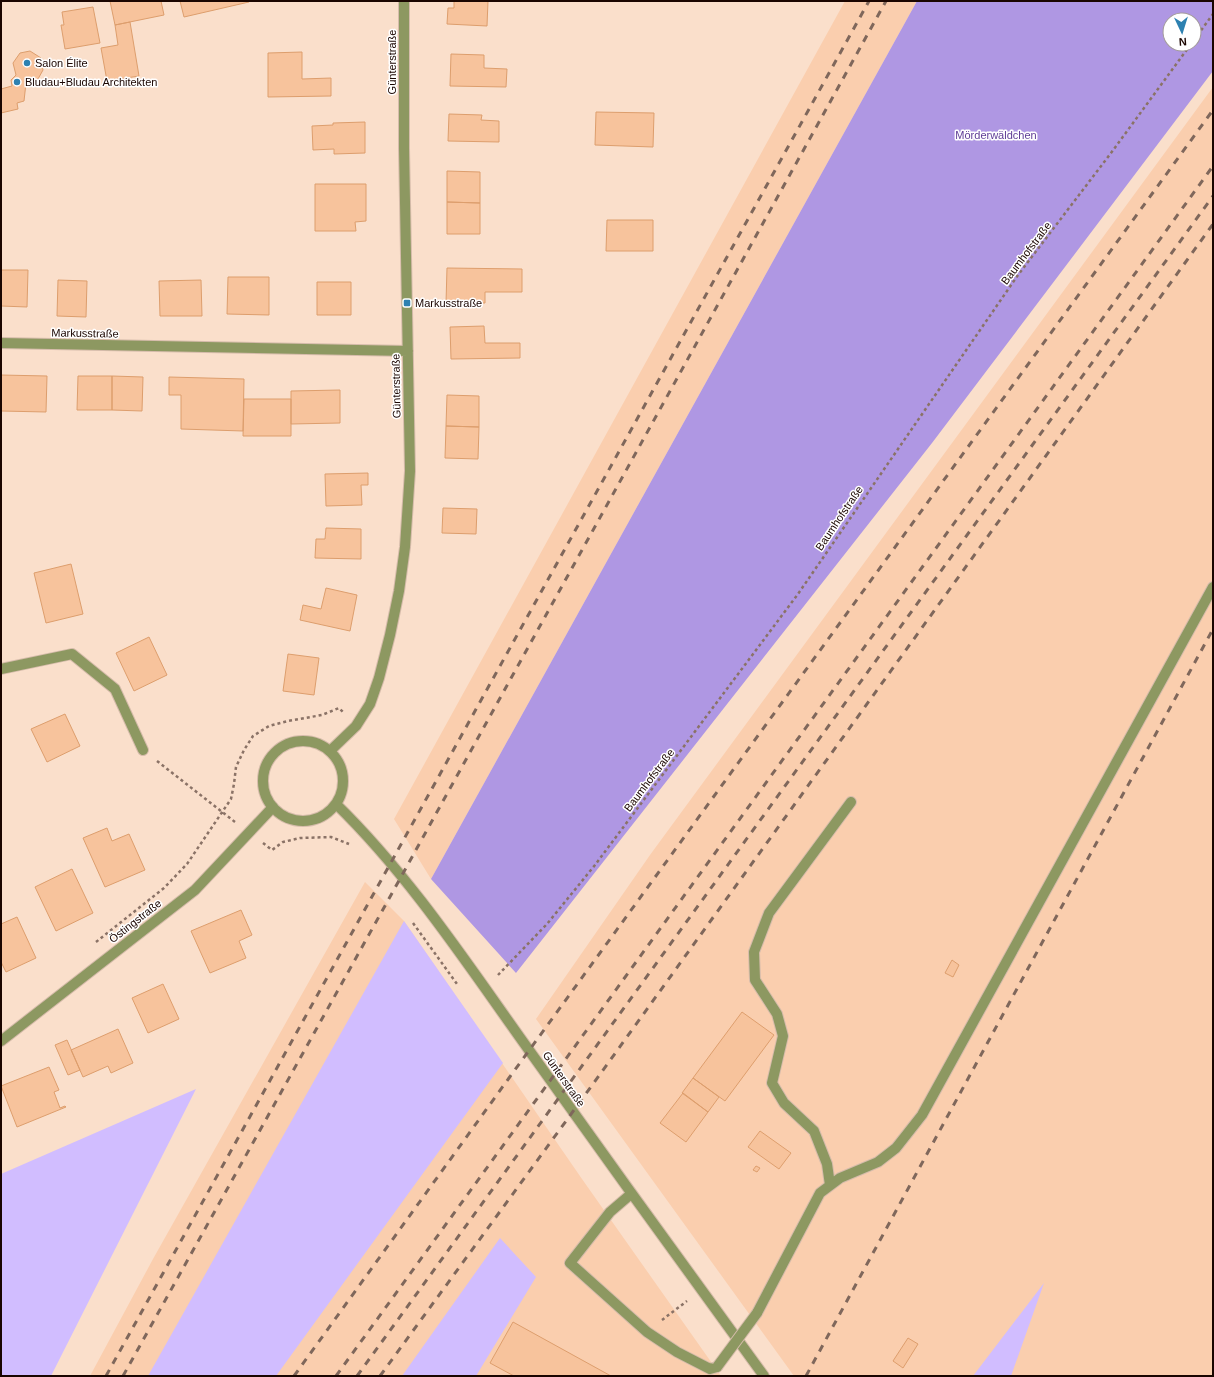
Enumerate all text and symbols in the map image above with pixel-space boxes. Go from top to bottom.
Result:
north arrow [1162,12,1202,52]
street label: Günterstraße [386,30,398,94]
text: N [1178,36,1187,48]
place label: Salon Élite [35,57,88,69]
marker: Salon Élite [22,58,32,68]
place label: Bludau+Bludau Architekten [25,76,157,88]
marker: Bludau+Bludau Architekten [12,77,22,87]
park label: Mörderwäldchen [955,129,1037,141]
street label: Baumhofstraße [999,219,1053,287]
place label: Markusstraße [415,297,482,309]
marker: Markusstraße [402,298,412,308]
street label: Markusstraße [51,326,119,340]
street label: Günterstraße [389,353,403,419]
street label: Baumhofstraße [813,483,865,553]
street label: Baumhofstraße [622,746,676,814]
street label: Östingstraße [106,897,164,945]
street label: Günterstraße [540,1049,588,1109]

